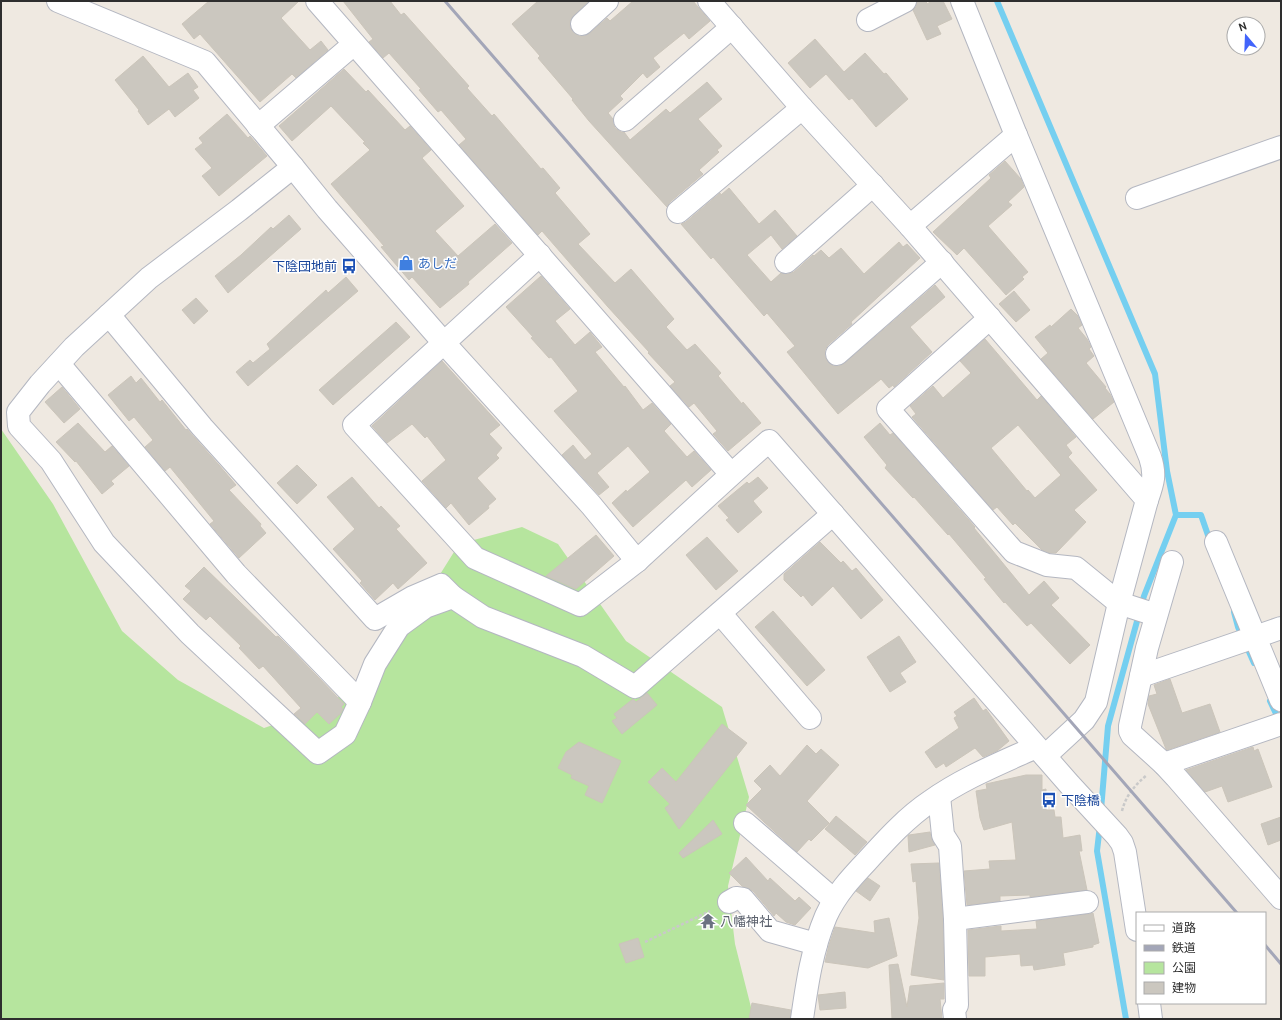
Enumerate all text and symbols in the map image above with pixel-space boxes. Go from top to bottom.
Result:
north arrow [1226,16,1266,56]
text: N [1237,19,1249,34]
shop icon: あしだ [397,254,415,272]
place label: あしだ [418,255,457,271]
bus stop icon: 下陰団地前 [340,257,358,275]
place label: 下陰団地前 [272,258,337,274]
bus stop icon: 下陰橋 [1040,791,1058,809]
place label: 下陰橋 [1061,792,1100,808]
temple icon: 八幡神社 [699,912,717,930]
legend [1136,912,1266,1004]
place label: 八幡神社 [720,913,772,929]
text: 道路 [1172,920,1196,935]
text: 鉄道 [1172,940,1196,955]
text: 公園 [1172,960,1196,975]
text: 建物 [1172,980,1196,995]

